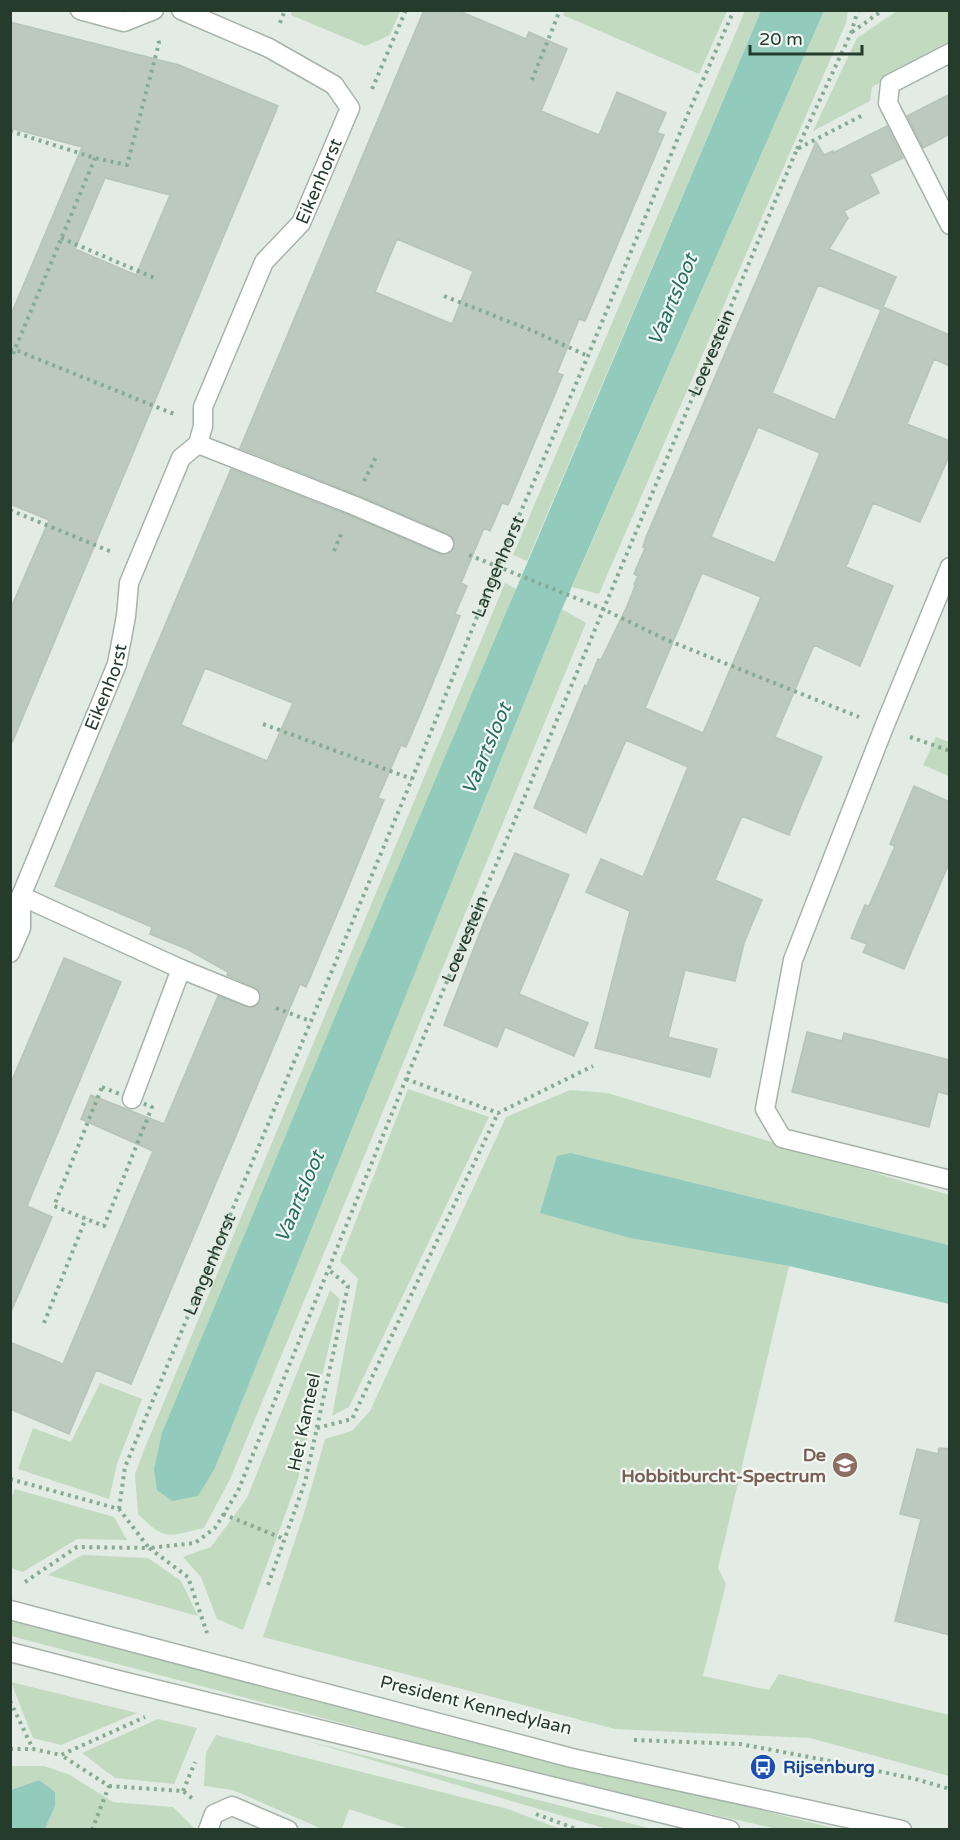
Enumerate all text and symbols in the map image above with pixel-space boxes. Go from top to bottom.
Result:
scale bar [750,18,862,56]
text: 20 m [759,28,803,50]
street label: Eikenhorst [291,135,347,227]
water label: Vaartsloot [643,248,704,349]
street label: Loevestein [683,306,739,399]
street label: Langenhorst [467,512,529,621]
street label: Eikenhorst [80,642,132,734]
water label: Vaartsloot [457,697,518,798]
street label: Loevestein [437,892,493,986]
water label: Vaartsloot [270,1145,331,1246]
street label: Langenhorst [179,1210,241,1319]
street label: Het Kanteel [283,1371,325,1473]
place label: De Hobbitburcht-Spectrum [621,1444,826,1487]
school or university icon: De Hobbitburcht-Spectrum [830,1450,860,1480]
street label: President Kennedylaan [378,1671,574,1739]
bus stop icon: Rijsenburg [748,1752,778,1782]
place label: Rijsenburg [783,1756,875,1778]

